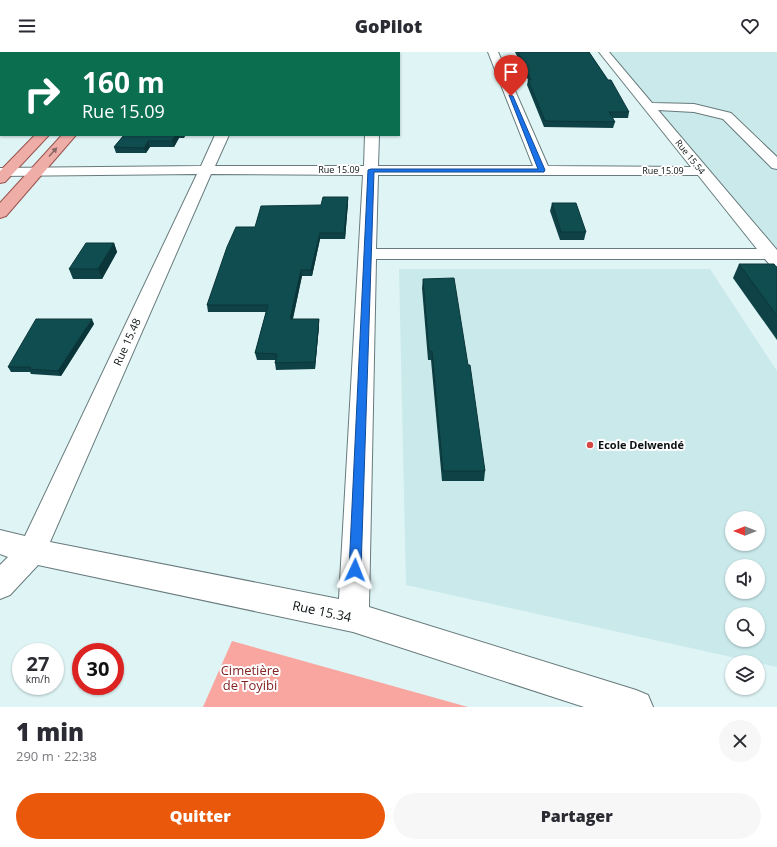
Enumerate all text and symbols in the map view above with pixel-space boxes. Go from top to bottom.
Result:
text: GoPilot [355,14,422,38]
icon: menu [16,15,38,37]
icon: heart [739,15,761,37]
pin [494,55,528,96]
icon: arrive [500,61,522,83]
text: 160 m [82,63,165,101]
icon: right [16,68,68,120]
text: Rue 15.09 [82,99,165,123]
street label: Rue 15.54 [672,136,708,177]
one-way arrow [49,147,58,157]
street label: Rue 15.09 [318,163,360,176]
street label: Rue 15.09 [642,164,684,177]
street label: Rue 15.48 [109,316,144,368]
place label: Ecole Delwendé [598,437,684,452]
marker: Ecole Delwendé [585,440,595,450]
north arrow [725,511,765,551]
map controls [725,511,765,695]
position arrow [334,549,376,591]
button: sound [725,559,765,599]
street label: Rue 15.34 [291,596,354,626]
button: search [725,607,765,647]
speed limit sign: 30 [72,643,124,695]
text: 27 [27,650,49,677]
button: layers [725,655,765,695]
park label: Cimetière de Toyibi [221,661,279,694]
text: km/h [26,672,50,686]
text: 1 min [16,715,84,748]
button: close [719,720,761,762]
text: 290 m · 22:38 [16,747,97,765]
button: Quitter [16,793,385,839]
button: Partager [393,793,761,839]

